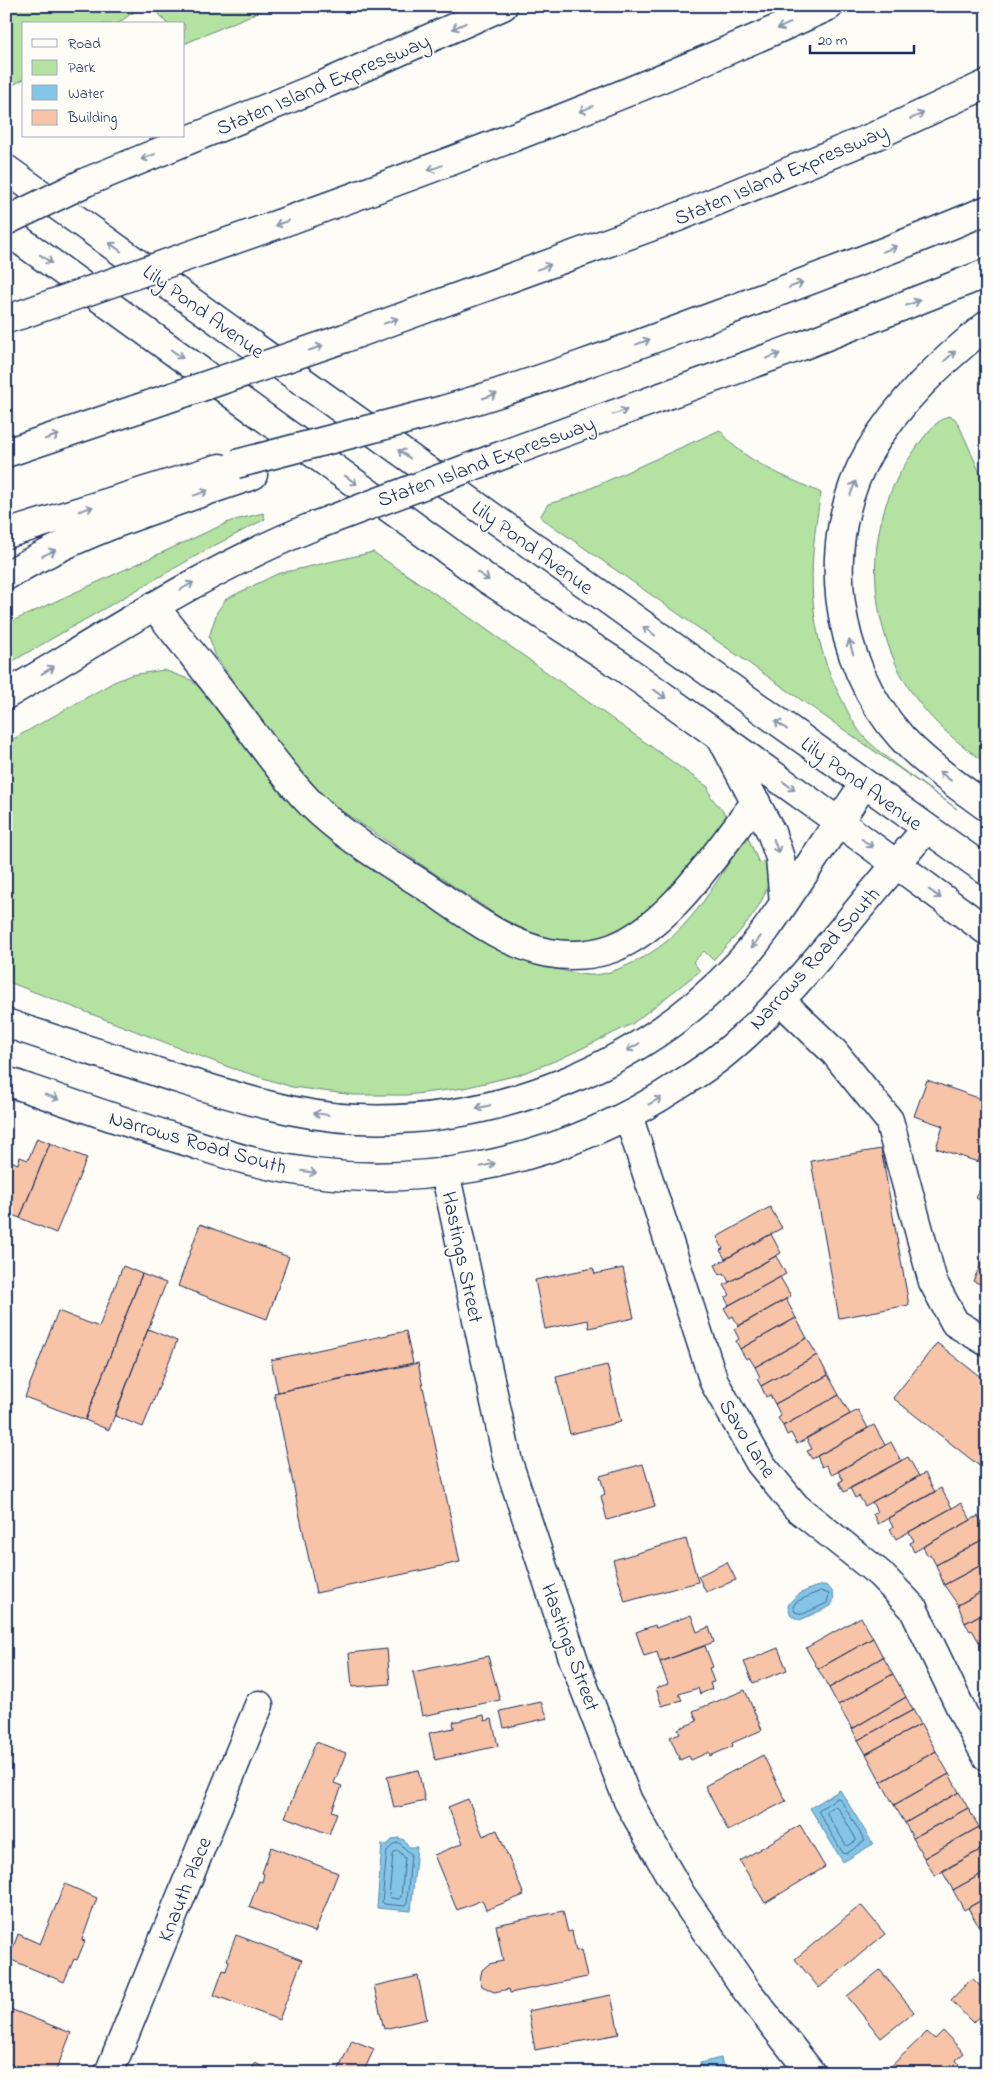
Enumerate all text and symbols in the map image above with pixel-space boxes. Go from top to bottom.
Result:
legend [22,22,185,138]
one-way arrow [452,22,467,32]
one-way arrow [777,22,792,31]
scale bar [810,22,914,54]
street label: Staten Island Expressway [212,27,436,146]
text: 20 m [818,30,848,52]
text: Road [68,33,101,55]
text: Park [68,57,96,79]
text: Water [68,83,104,105]
one-way arrow [579,105,595,114]
text: Building [67,107,117,130]
one-way arrow [909,111,924,120]
street label: Staten Island Expressway [670,117,894,236]
one-way arrow [141,153,156,162]
one-way arrow [428,164,443,173]
one-way arrow [275,219,290,228]
one-way arrow [109,242,122,253]
one-way arrow [882,244,897,254]
one-way arrow [39,253,52,264]
street label: Lily Pond Avenue [135,258,270,369]
one-way arrow [536,262,551,271]
one-way arrow [787,280,803,289]
one-way arrow [905,297,920,307]
one-way arrow [383,316,398,325]
one-way arrow [635,337,651,346]
one-way arrow [308,343,323,352]
one-way arrow [170,349,184,359]
one-way arrow [944,350,957,362]
one-way arrow [764,351,780,360]
one-way arrow [482,391,497,400]
one-way arrow [612,407,627,416]
street label: Staten Island Expressway [374,410,600,518]
one-way arrow [44,432,60,441]
one-way arrow [397,449,411,459]
one-way arrow [344,475,358,485]
one-way arrow [849,480,858,496]
one-way arrow [192,488,208,498]
street label: Lily Pond Avenue [464,494,599,605]
one-way arrow [78,504,93,513]
one-way arrow [41,548,56,557]
one-way arrow [476,571,490,581]
one-way arrow [179,581,194,591]
one-way arrow [643,626,657,636]
one-way arrow [845,639,855,655]
one-way arrow [40,665,54,675]
one-way arrow [653,689,667,699]
one-way arrow [775,720,789,730]
street label: Lily Pond Avenue [793,730,928,841]
one-way arrow [939,770,952,781]
one-way arrow [782,781,796,791]
one-way arrow [772,838,781,854]
one-way arrow [860,838,874,848]
street label: Narrows Road South [743,881,888,1038]
one-way arrow [928,888,941,899]
one-way arrow [750,936,761,949]
one-way arrow [626,1043,640,1053]
one-way arrow [44,1093,60,1102]
one-way arrow [647,1095,661,1105]
one-way arrow [475,1103,491,1112]
street label: Narrows Road South [105,1104,290,1184]
one-way arrow [314,1109,330,1119]
one-way arrow [479,1160,495,1169]
one-way arrow [300,1167,316,1177]
street label: Hastings Street [431,1189,490,1326]
street label: Savo Lane [710,1394,783,1485]
street label: Hastings Street [530,1580,606,1716]
street label: Knauth Place [151,1832,221,1947]

